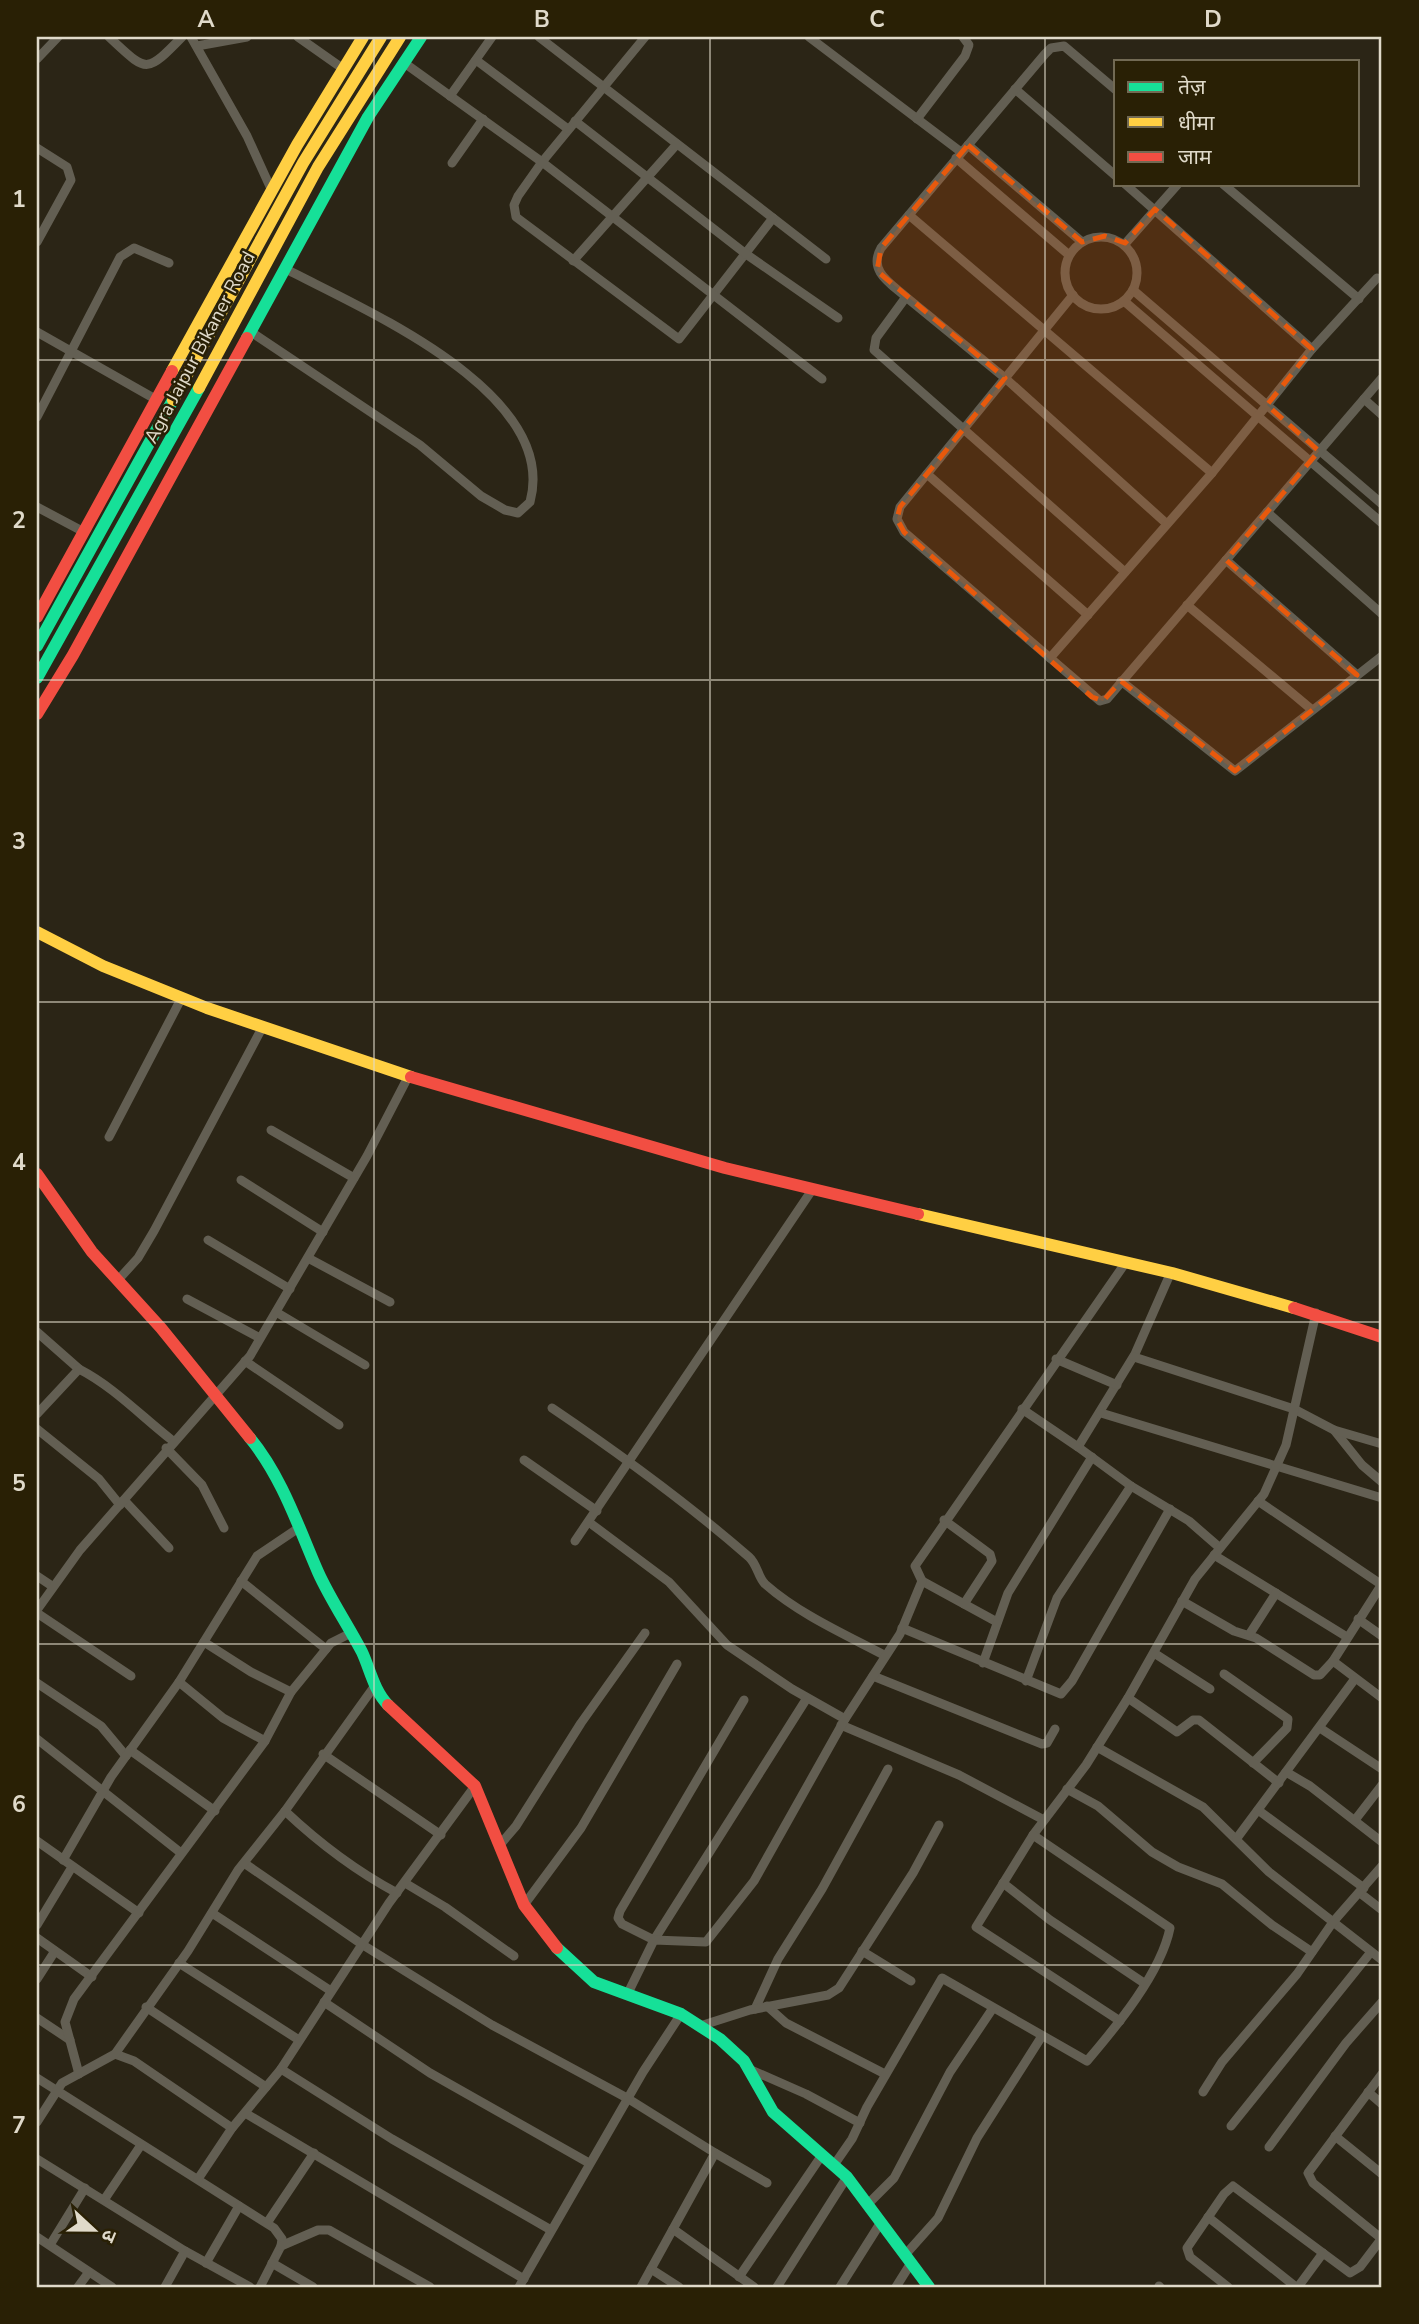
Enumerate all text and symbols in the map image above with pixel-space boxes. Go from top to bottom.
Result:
text: A [197,4,215,35]
text: B [534,4,550,35]
text: C [869,4,885,35]
text: D [1204,4,1222,35]
legend [1114,60,1360,186]
text: तेज़ [1178,73,1206,101]
text: धीमा [1178,109,1215,137]
text: जाम [1178,143,1212,171]
text: 1 [12,184,26,215]
street label: Agra Jaipur Bikaner Road [138,247,262,448]
text: 2 [12,505,26,536]
text: 3 [12,826,26,857]
text: 4 [12,1147,26,1178]
text: 5 [12,1468,26,1499]
text: 6 [12,1789,26,1820]
text: 7 [12,2110,26,2141]
north arrow [60,2194,130,2264]
text: उ [94,2226,123,2247]

